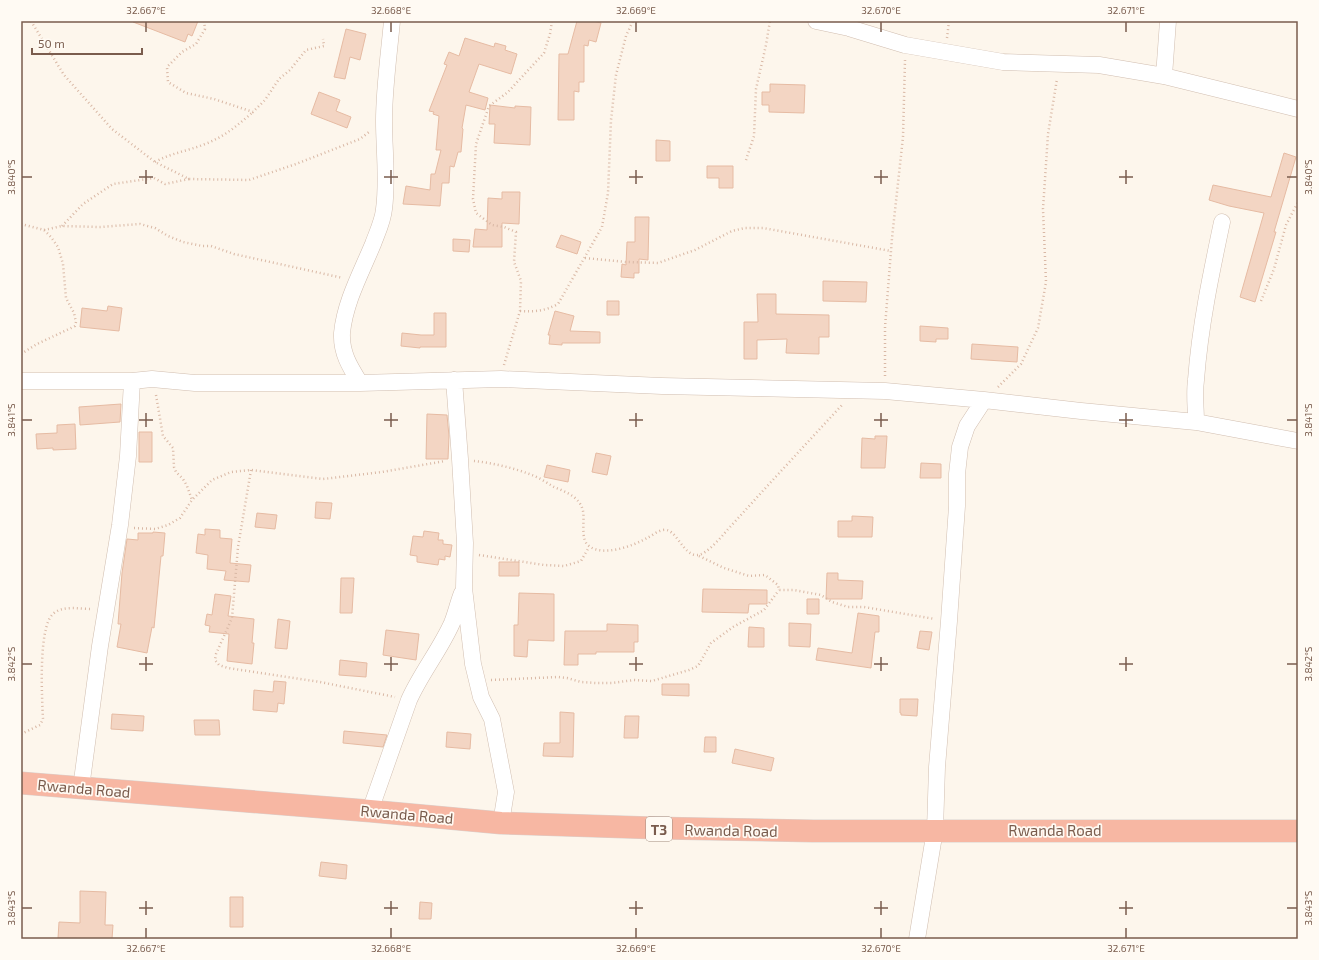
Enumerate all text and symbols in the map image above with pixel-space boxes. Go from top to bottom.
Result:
text: 32.667°E [126,4,166,16]
text: 32.668°E [371,4,412,16]
text: 32.669°E [616,4,656,16]
text: 32.670°E [861,4,901,16]
text: 32.671°E [1107,4,1145,16]
scale bar [32,30,142,56]
text: 50 m [38,36,65,50]
text: 3.840°S [5,159,17,195]
text: 3.840°S [1302,159,1314,195]
text: 3.841°S [5,403,17,437]
text: 3.841°S [1302,403,1314,437]
text: 3.842°S [5,646,17,681]
text: 3.842°S [1302,646,1314,681]
street label: Rwanda Road [37,775,131,801]
street label: Rwanda Road [360,801,454,827]
road number: T3 [646,817,672,841]
street label: Rwanda Road [684,820,778,840]
street label: Rwanda Road [1008,821,1102,839]
text: 3.843°S [5,890,17,925]
text: 3.843°S [1302,890,1314,925]
text: 32.667°E [126,942,166,954]
text: 32.668°E [371,942,412,954]
text: 32.669°E [616,942,656,954]
text: 32.670°E [861,942,901,954]
text: 32.671°E [1107,942,1145,954]

